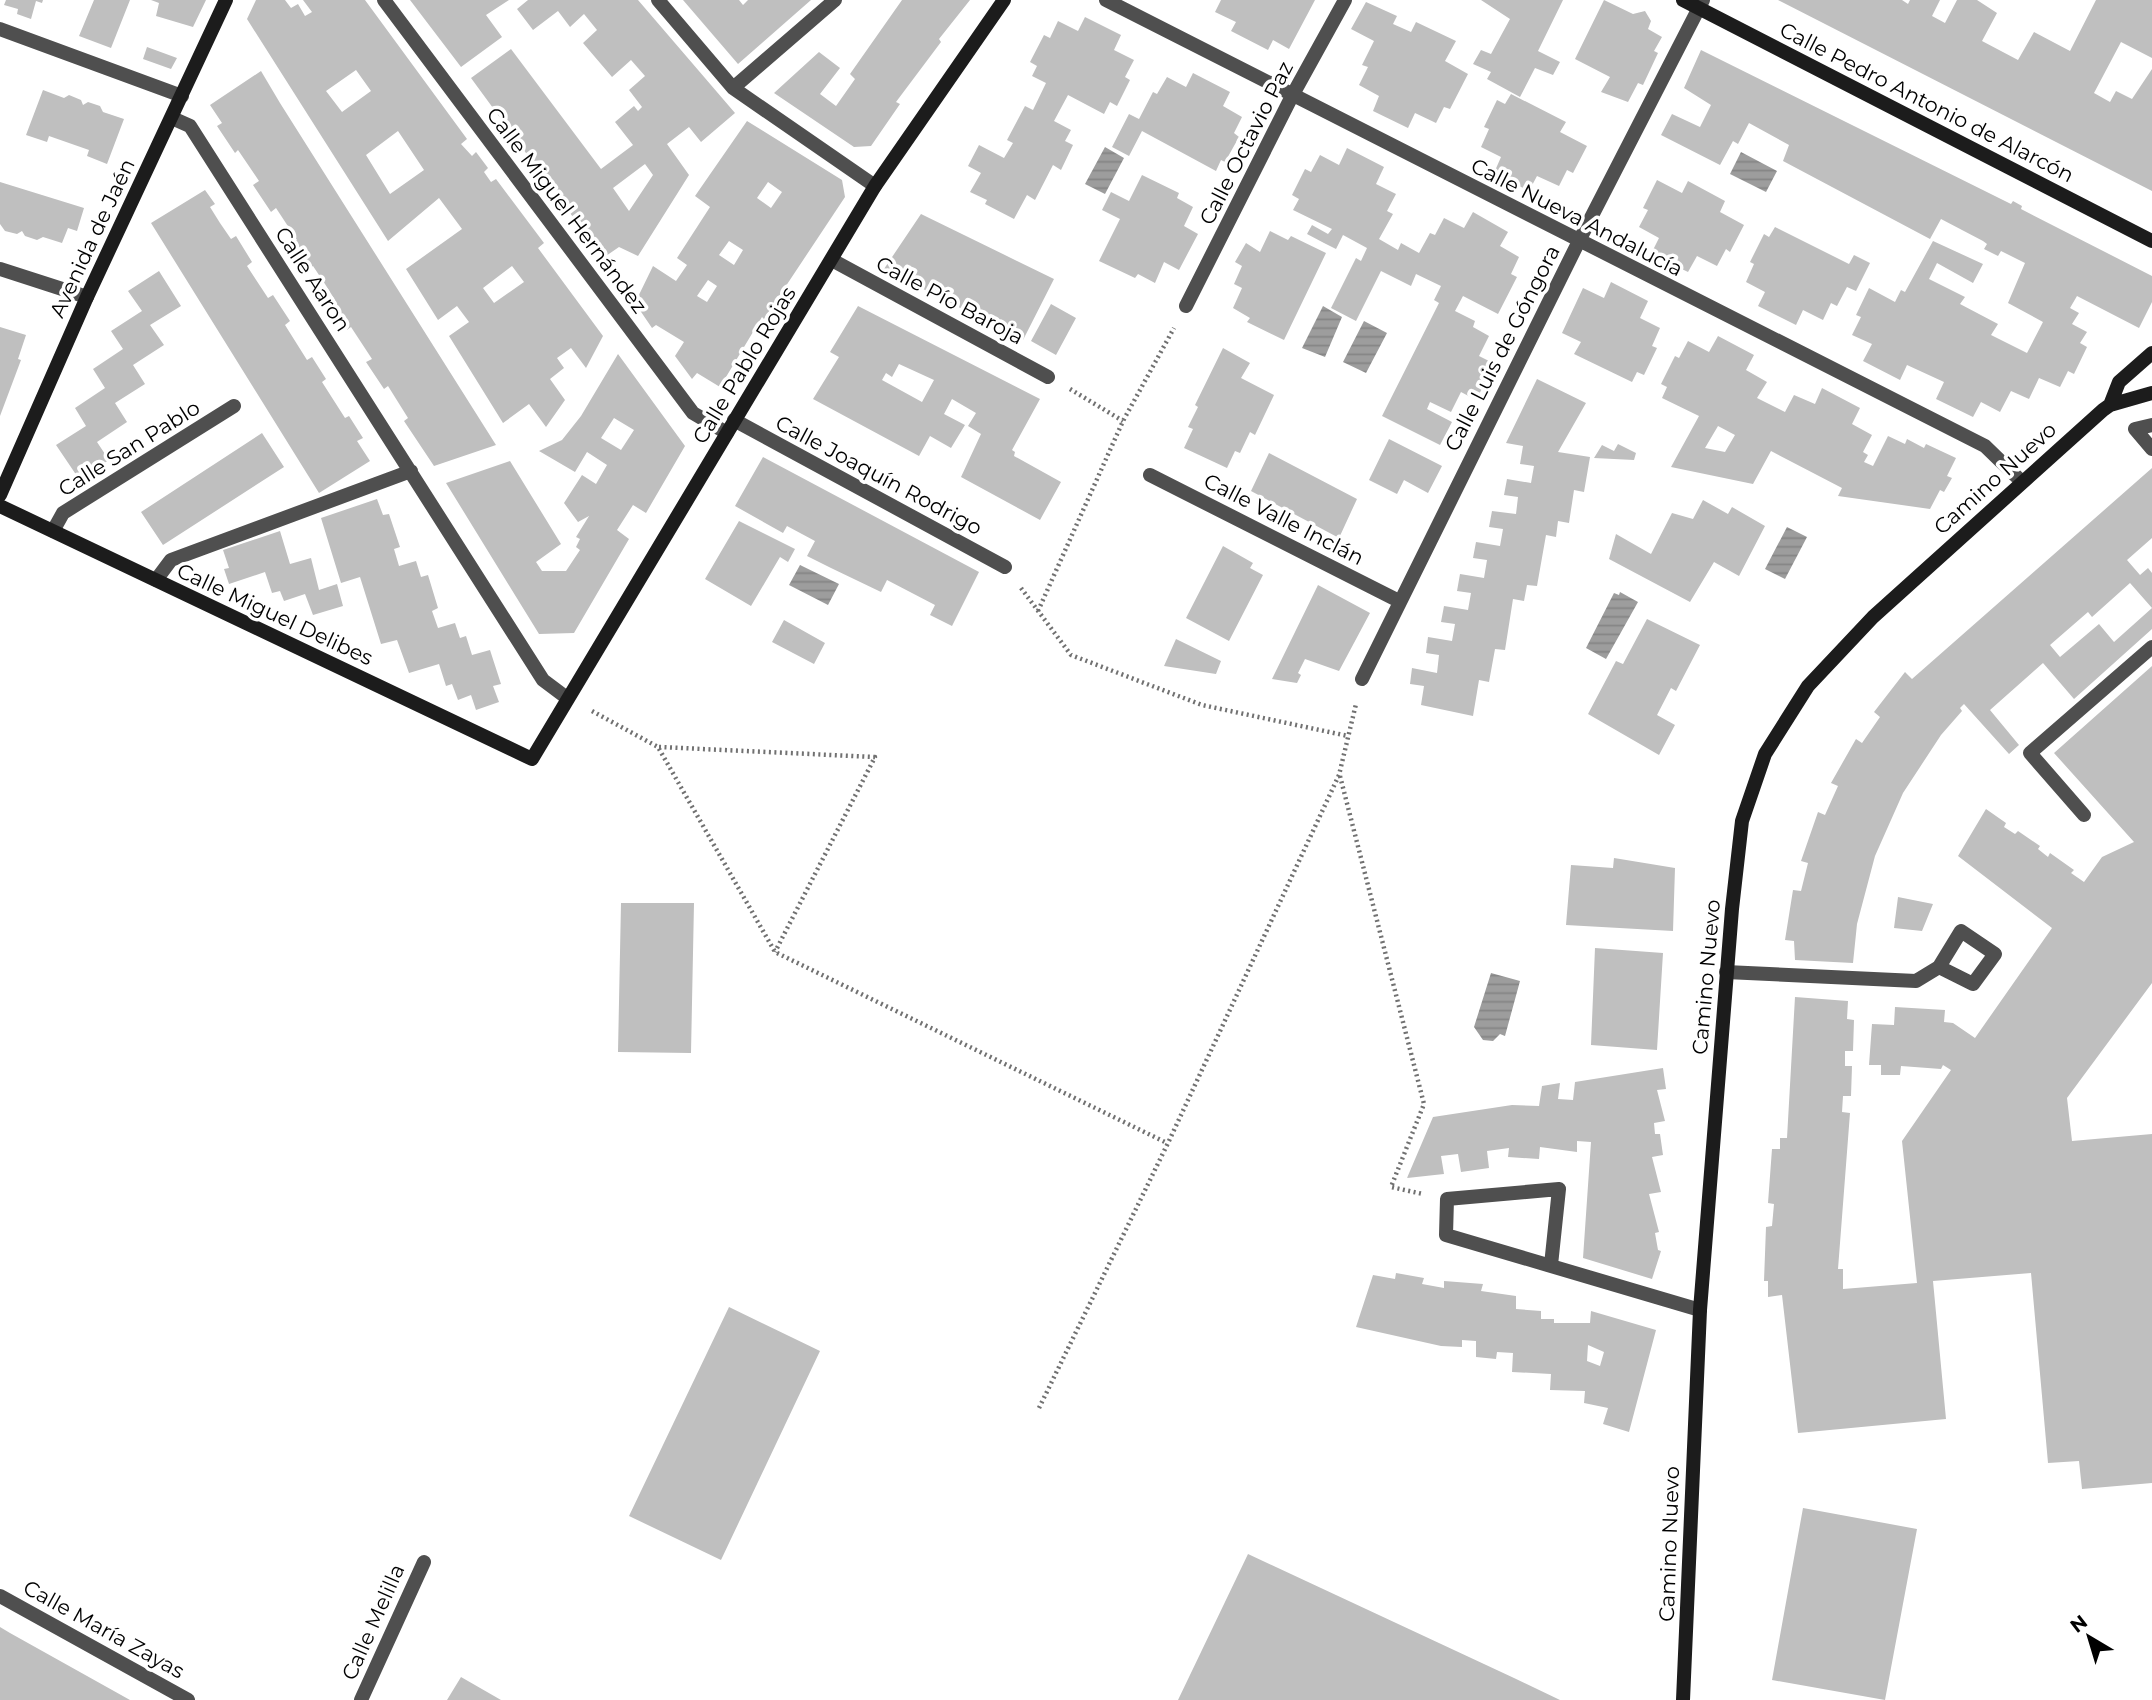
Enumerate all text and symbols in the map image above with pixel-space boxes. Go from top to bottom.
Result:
street label: Calle Pedro Antonio de Alarcón [1776,17,2078,187]
street label: Calle Octavio Paz [1194,57,1298,229]
street label: Calle Miguel Hernández [481,102,653,318]
street label: Calle Nueva Andalucía [1467,153,1687,281]
street label: Avenida de Jaén [44,155,140,321]
street label: Calle Aaron [270,222,356,336]
street label: Calle Luis de Góngora [1439,241,1565,455]
street label: Calle Pío Baroja [872,251,1028,349]
street label: Calle Pablo Rojas [687,282,801,448]
street label: Calle San Pablo [54,395,204,501]
street label: Calle Joaquín Rodrigo [771,410,987,540]
street label: Camino Nuevo [1929,417,2061,539]
street label: Calle Valle Inclán [1200,468,1368,570]
street label: Calle Miguel Delibes [173,558,377,670]
street label: Camino Nuevo [1687,898,1725,1056]
street label: Camino Nuevo [1654,1466,1684,1622]
street label: Calle Melilla [336,1560,410,1684]
street label: Calle María Zayas [19,1574,189,1684]
north arrow [2054,1602,2124,1672]
text: N [2066,1610,2092,1638]

